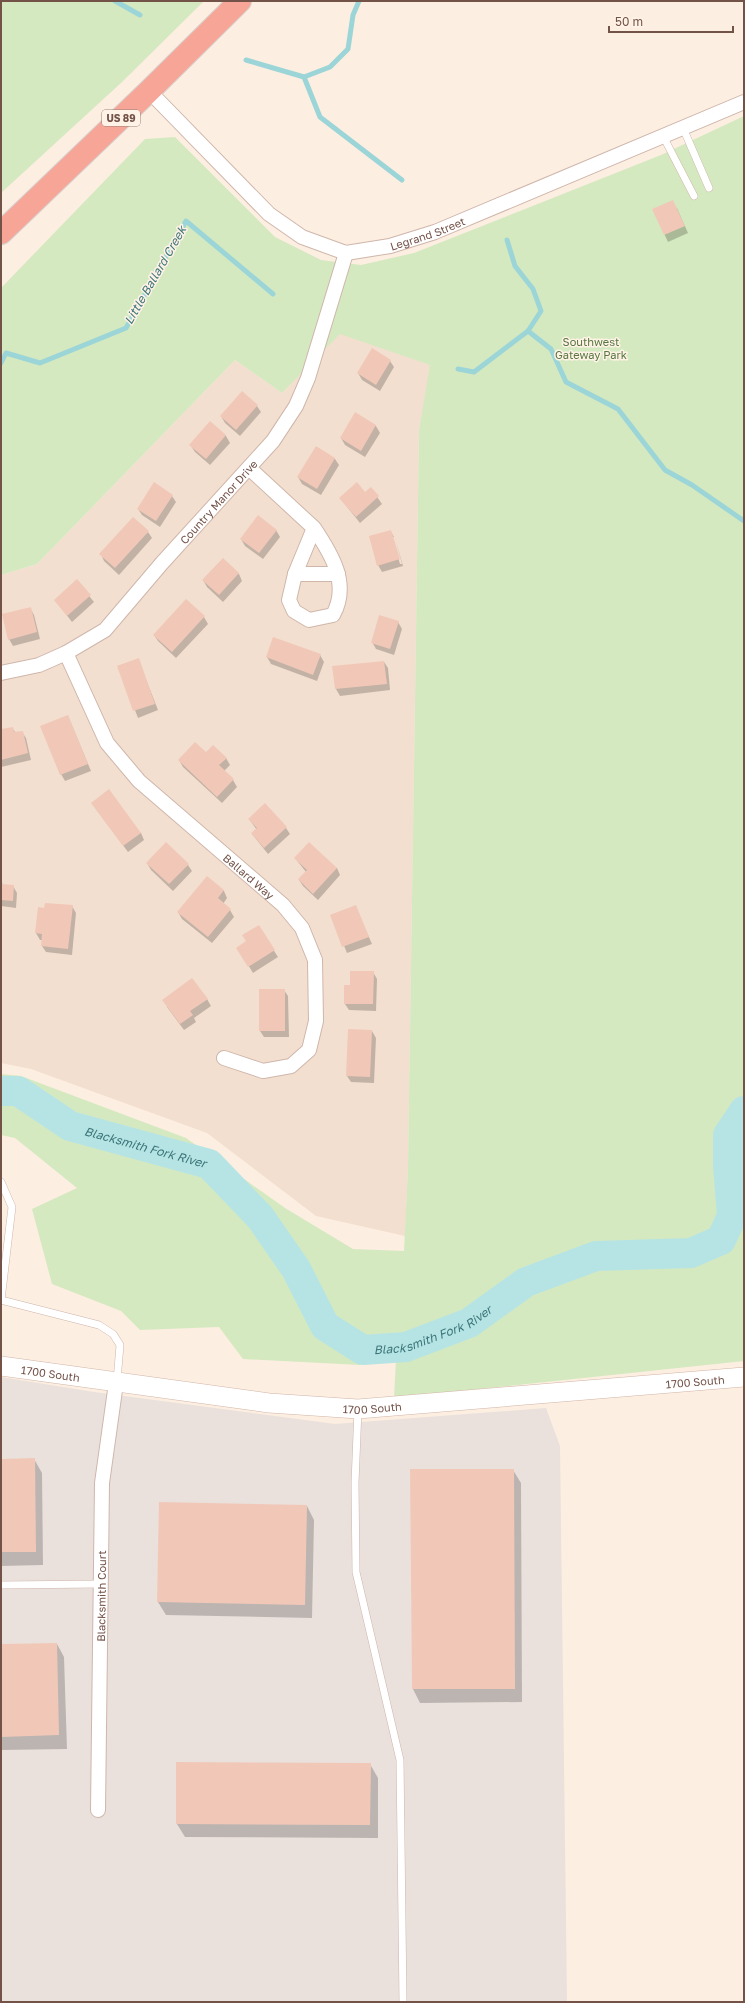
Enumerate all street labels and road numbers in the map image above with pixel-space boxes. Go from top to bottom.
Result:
road number: US 89 [102,110,140,126]
street label: Legrand Street [388,214,467,252]
street label: Country Manor Drive [177,457,260,546]
street label: Ballard Way [221,850,277,901]
street label: 1700 South [20,1362,81,1383]
street label: 1700 South [665,1372,725,1390]
street label: 1700 South [342,1399,402,1416]
street label: Blacksmith Court [94,1550,108,1642]

